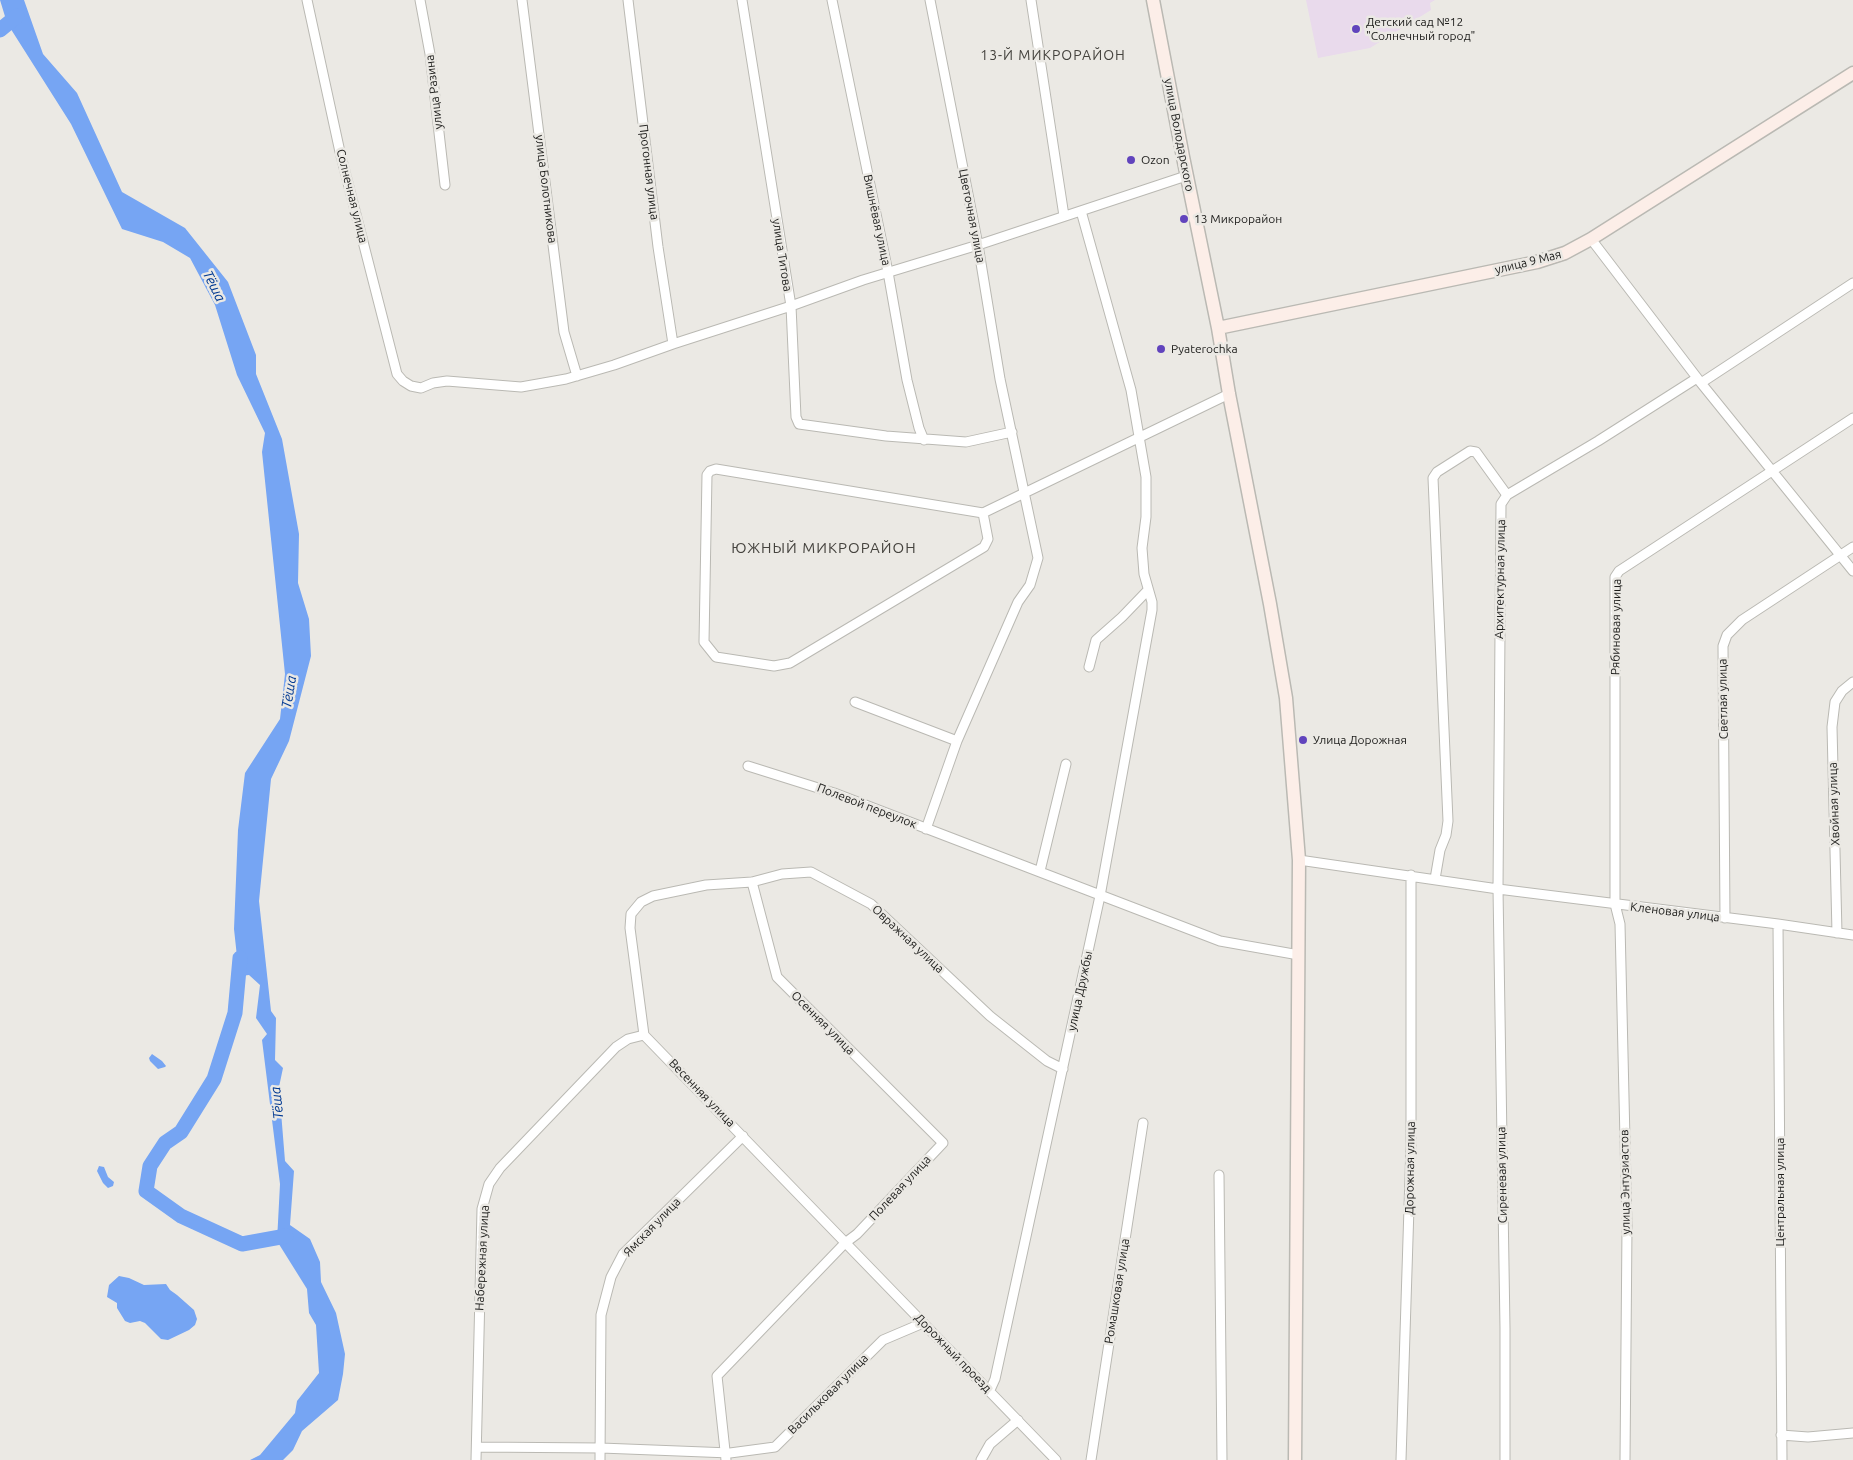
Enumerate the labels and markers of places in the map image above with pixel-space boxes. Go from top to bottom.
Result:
place label: Детский сад №12 "Солнечный город" [1366,15,1475,43]
marker: Детский сад №12 "Солнечный город" [1350,23,1362,35]
place label: Ozon [1141,153,1170,167]
marker: Ozon [1125,154,1137,166]
place label: 13 Микрорайон [1194,212,1282,226]
marker: 13 Микрорайон [1178,213,1190,225]
place label: Pyaterochka [1171,342,1238,356]
marker: Pyaterochka [1155,343,1167,355]
place label: Улица Дорожная [1313,733,1407,747]
marker: Улица Дорожная [1297,734,1309,746]

